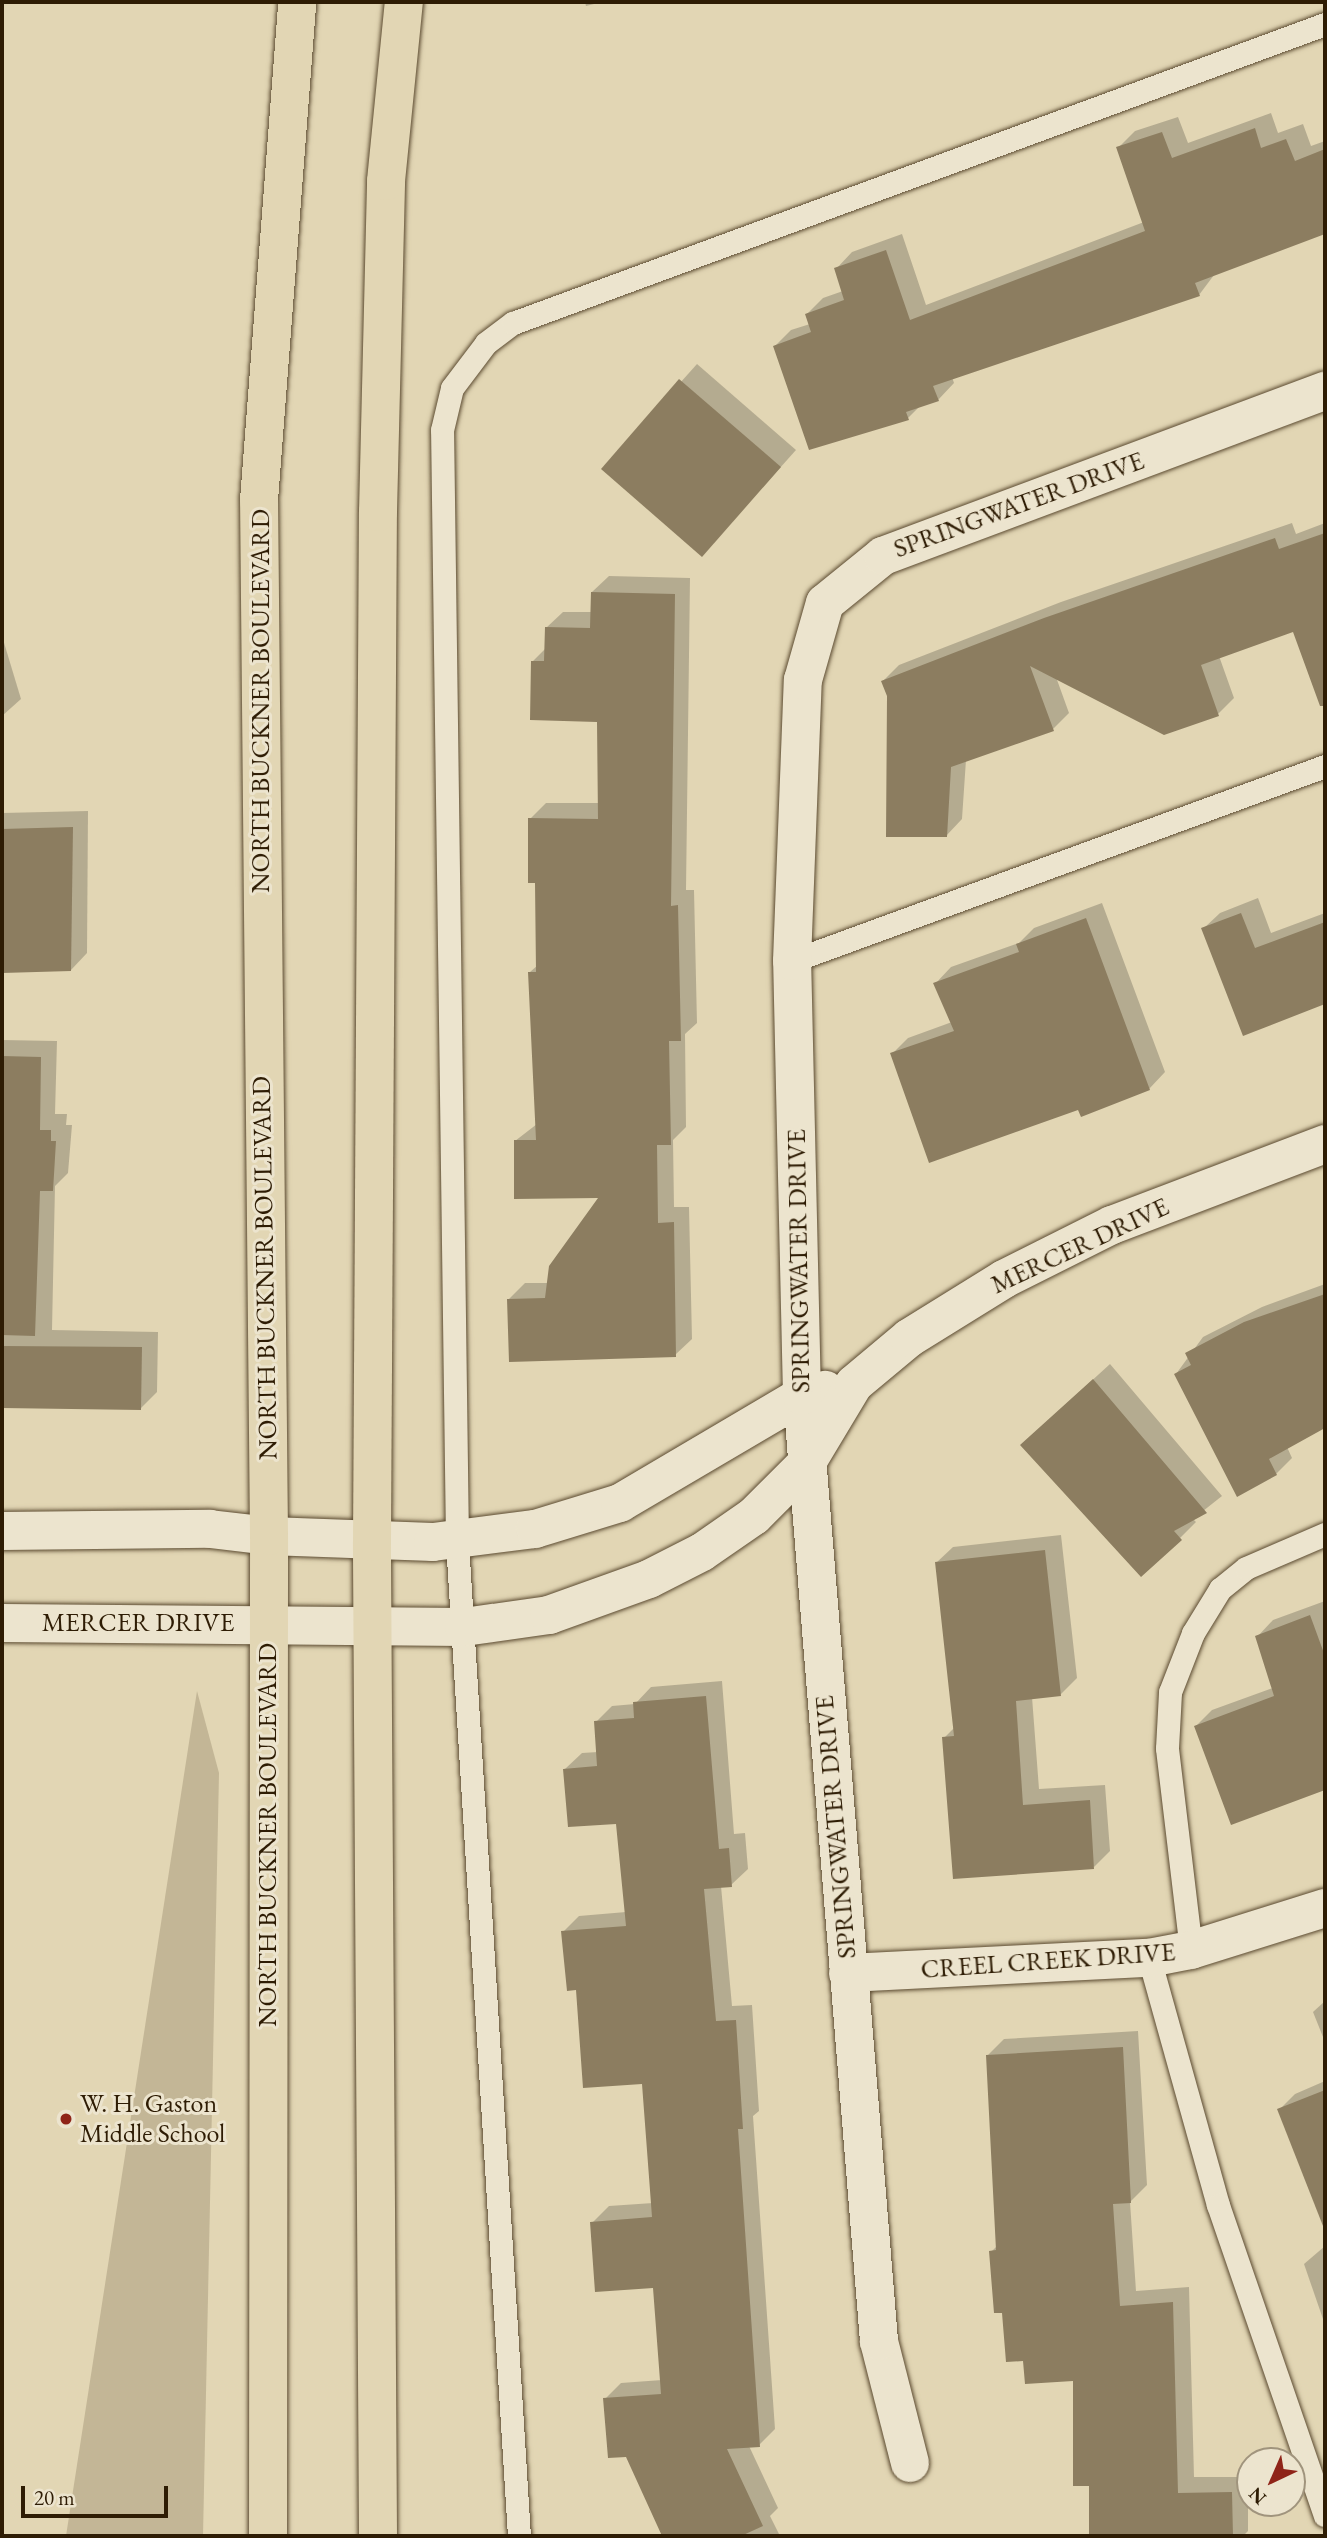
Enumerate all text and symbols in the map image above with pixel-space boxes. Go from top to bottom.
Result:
street label: SPRINGWATER DRIVE [890,445,1148,565]
street label: NORTH BUCKNER BOULEVARD [245,509,277,893]
street label: NORTH BUCKNER BOULEVARD [246,1076,284,1460]
street label: SPRINGWATER DRIVE [781,1129,817,1393]
street label: MERCER DRIVE [986,1191,1174,1301]
street label: MERCER DRIVE [42,1607,234,1639]
street label: NORTH BUCKNER BOULEVARD [252,1643,284,2027]
street label: SPRINGWATER DRIVE [809,1694,863,1960]
street label: CREEL CREEK DRIVE [920,1937,1176,1985]
place label: W. H. Gaston Middle School [80,2088,225,2150]
marker: W. H. Gaston Middle School [58,2111,74,2127]
north arrow [1236,2447,1306,2517]
scale bar [24,2472,172,2516]
text: N [1243,2482,1272,2510]
text: 20 m [34,2484,75,2511]

